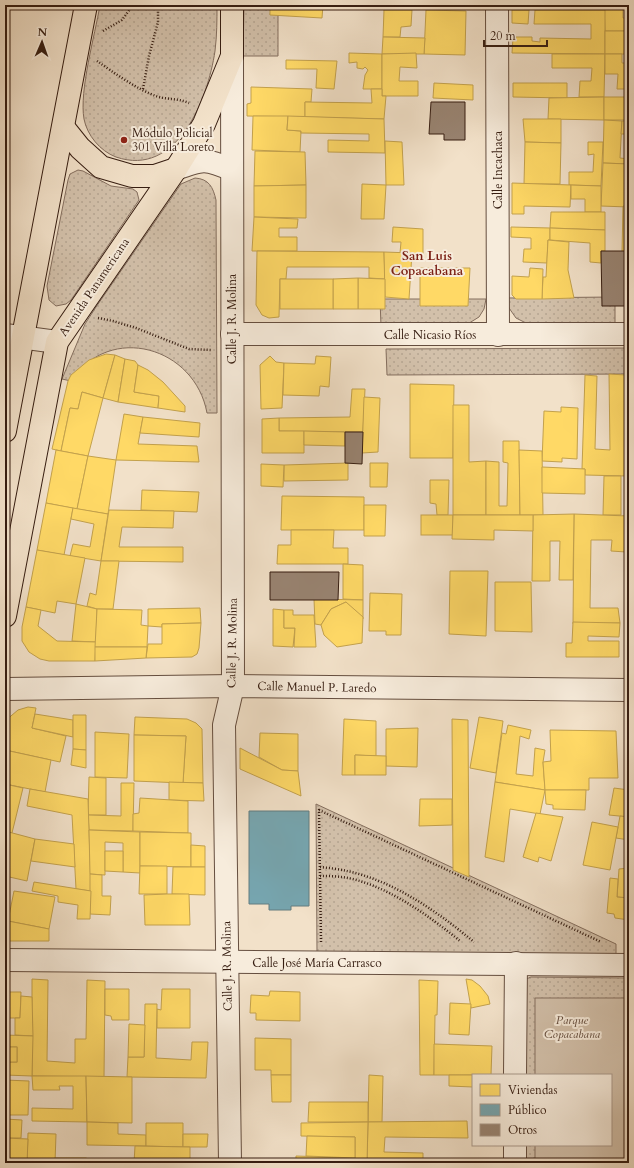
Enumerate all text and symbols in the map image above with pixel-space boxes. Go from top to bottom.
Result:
north arrow [22,22,62,62]
scale bar [484,22,547,48]
text: N [37,25,48,40]
text: 20 m [490,28,517,44]
place label: Módulo Policial 301 Villa Loreto [132,125,215,155]
street label: Calle Incachaca [490,130,506,209]
marker: Módulo Policial 301 Villa Loreto [119,135,129,145]
street label: Avenida Panamericana [55,234,133,339]
district label: San Luis Copacabana [391,247,464,280]
street label: Calle J. R. Molina [224,273,240,364]
street label: Calle Nicasio Ríos [384,327,476,343]
street label: Calle J. R. Molina [223,597,241,688]
street label: Calle Manuel P. Laredo [257,678,377,696]
street label: Calle J. R. Molina [218,920,236,1011]
street label: Calle José María Carrasco [252,955,382,971]
park label: Parque Copacabana [544,1012,601,1042]
legend [472,1074,612,1146]
text: Viviendas [508,1082,558,1098]
text: Público [508,1102,547,1118]
text: Otros [508,1122,537,1138]

